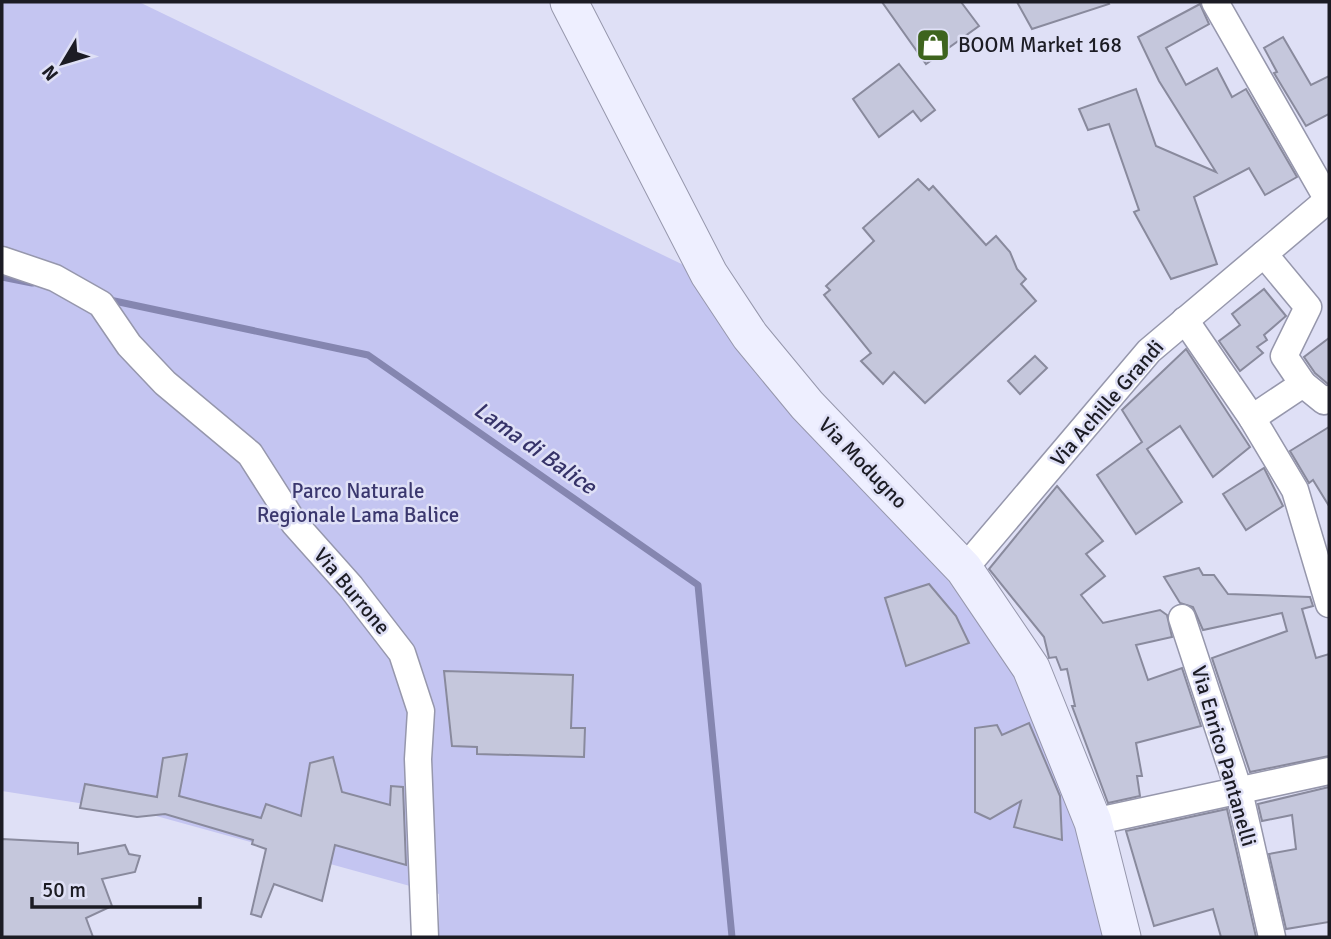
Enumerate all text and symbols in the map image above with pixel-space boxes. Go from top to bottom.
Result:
shop icon: BOOM Market 168 [914,26,952,64]
north arrow [28,28,98,98]
place label: BOOM Market 168 [958,32,1122,58]
text: N [37,60,64,85]
street label: Via Achille Grandi [1045,334,1169,472]
water label: Lama di Balice [468,395,603,502]
street label: Via Modugno [813,412,913,514]
park label: Parco Naturale Regionale Lama Balice [257,478,459,528]
street label: Via Burrone [308,542,396,640]
street label: Via Enrico Pantanelli [1186,663,1262,849]
scale bar [32,866,200,910]
text: 50 m [42,877,86,903]

